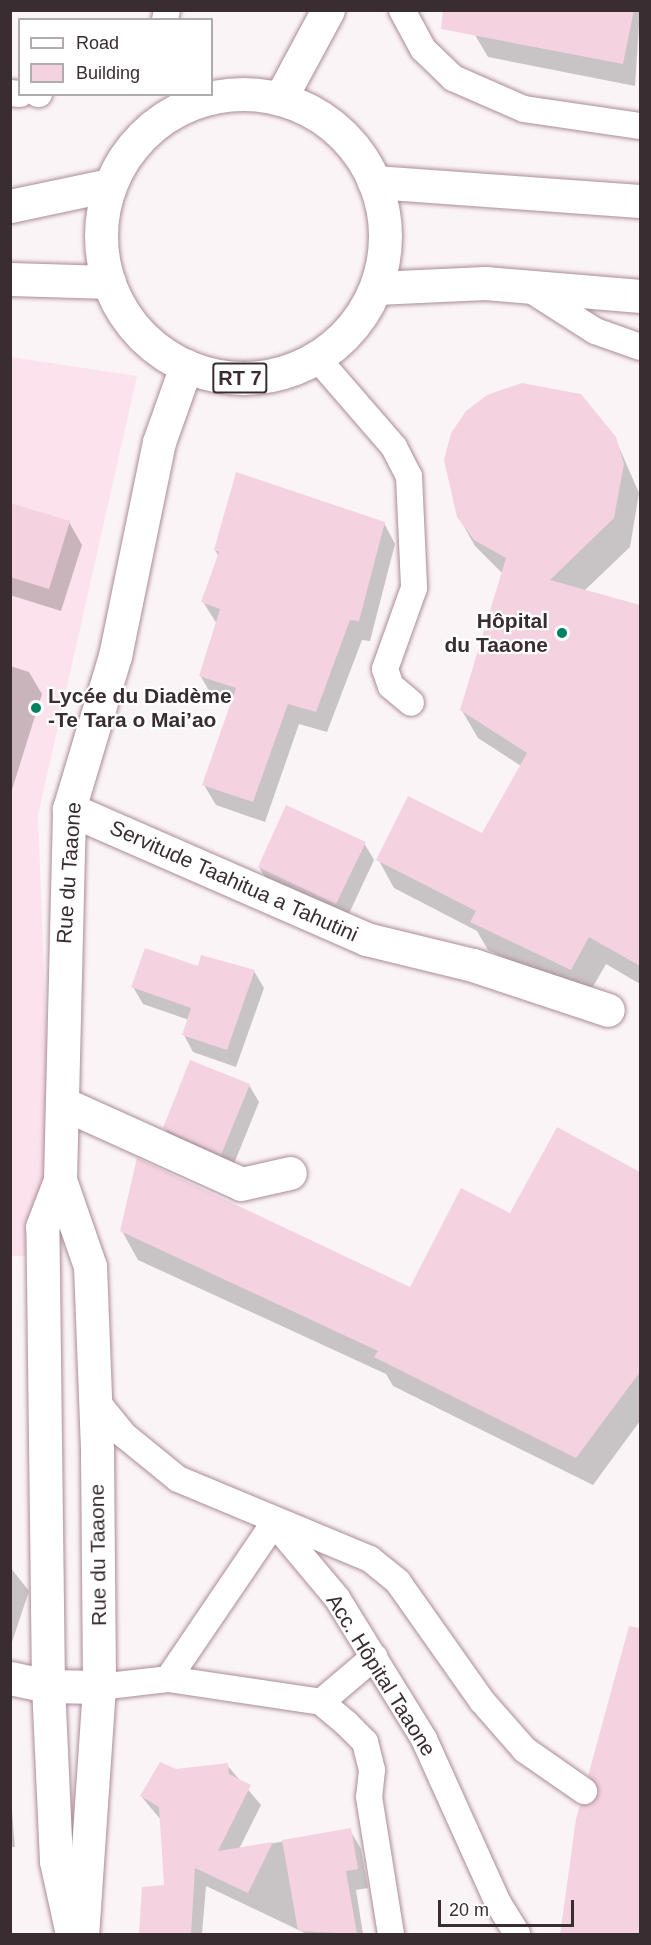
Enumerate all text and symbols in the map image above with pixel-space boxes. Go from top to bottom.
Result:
legend [18,18,213,96]
text: Road [76,33,119,53]
text: Building [76,63,140,83]
road number: RT 7 [212,361,268,395]
place label: Hôpital du Taaone [445,608,548,658]
marker: Hôpital du Taaone [553,624,571,642]
place label: Lycée du Diadème -Te Tara o Mai’ao [48,683,232,733]
marker: Lycée du Diadème -Te Tara o Mai’ao [29,701,43,715]
street label: Rue du Taaone [51,801,87,945]
street label: Servitude Taahitua a Tahutini [106,815,362,947]
street label: Rue du Taaone [84,1484,112,1626]
street label: Acc. Hôpital Taaone [321,1589,441,1761]
scale bar [441,1888,578,1926]
text: 20 m [449,1900,489,1920]

